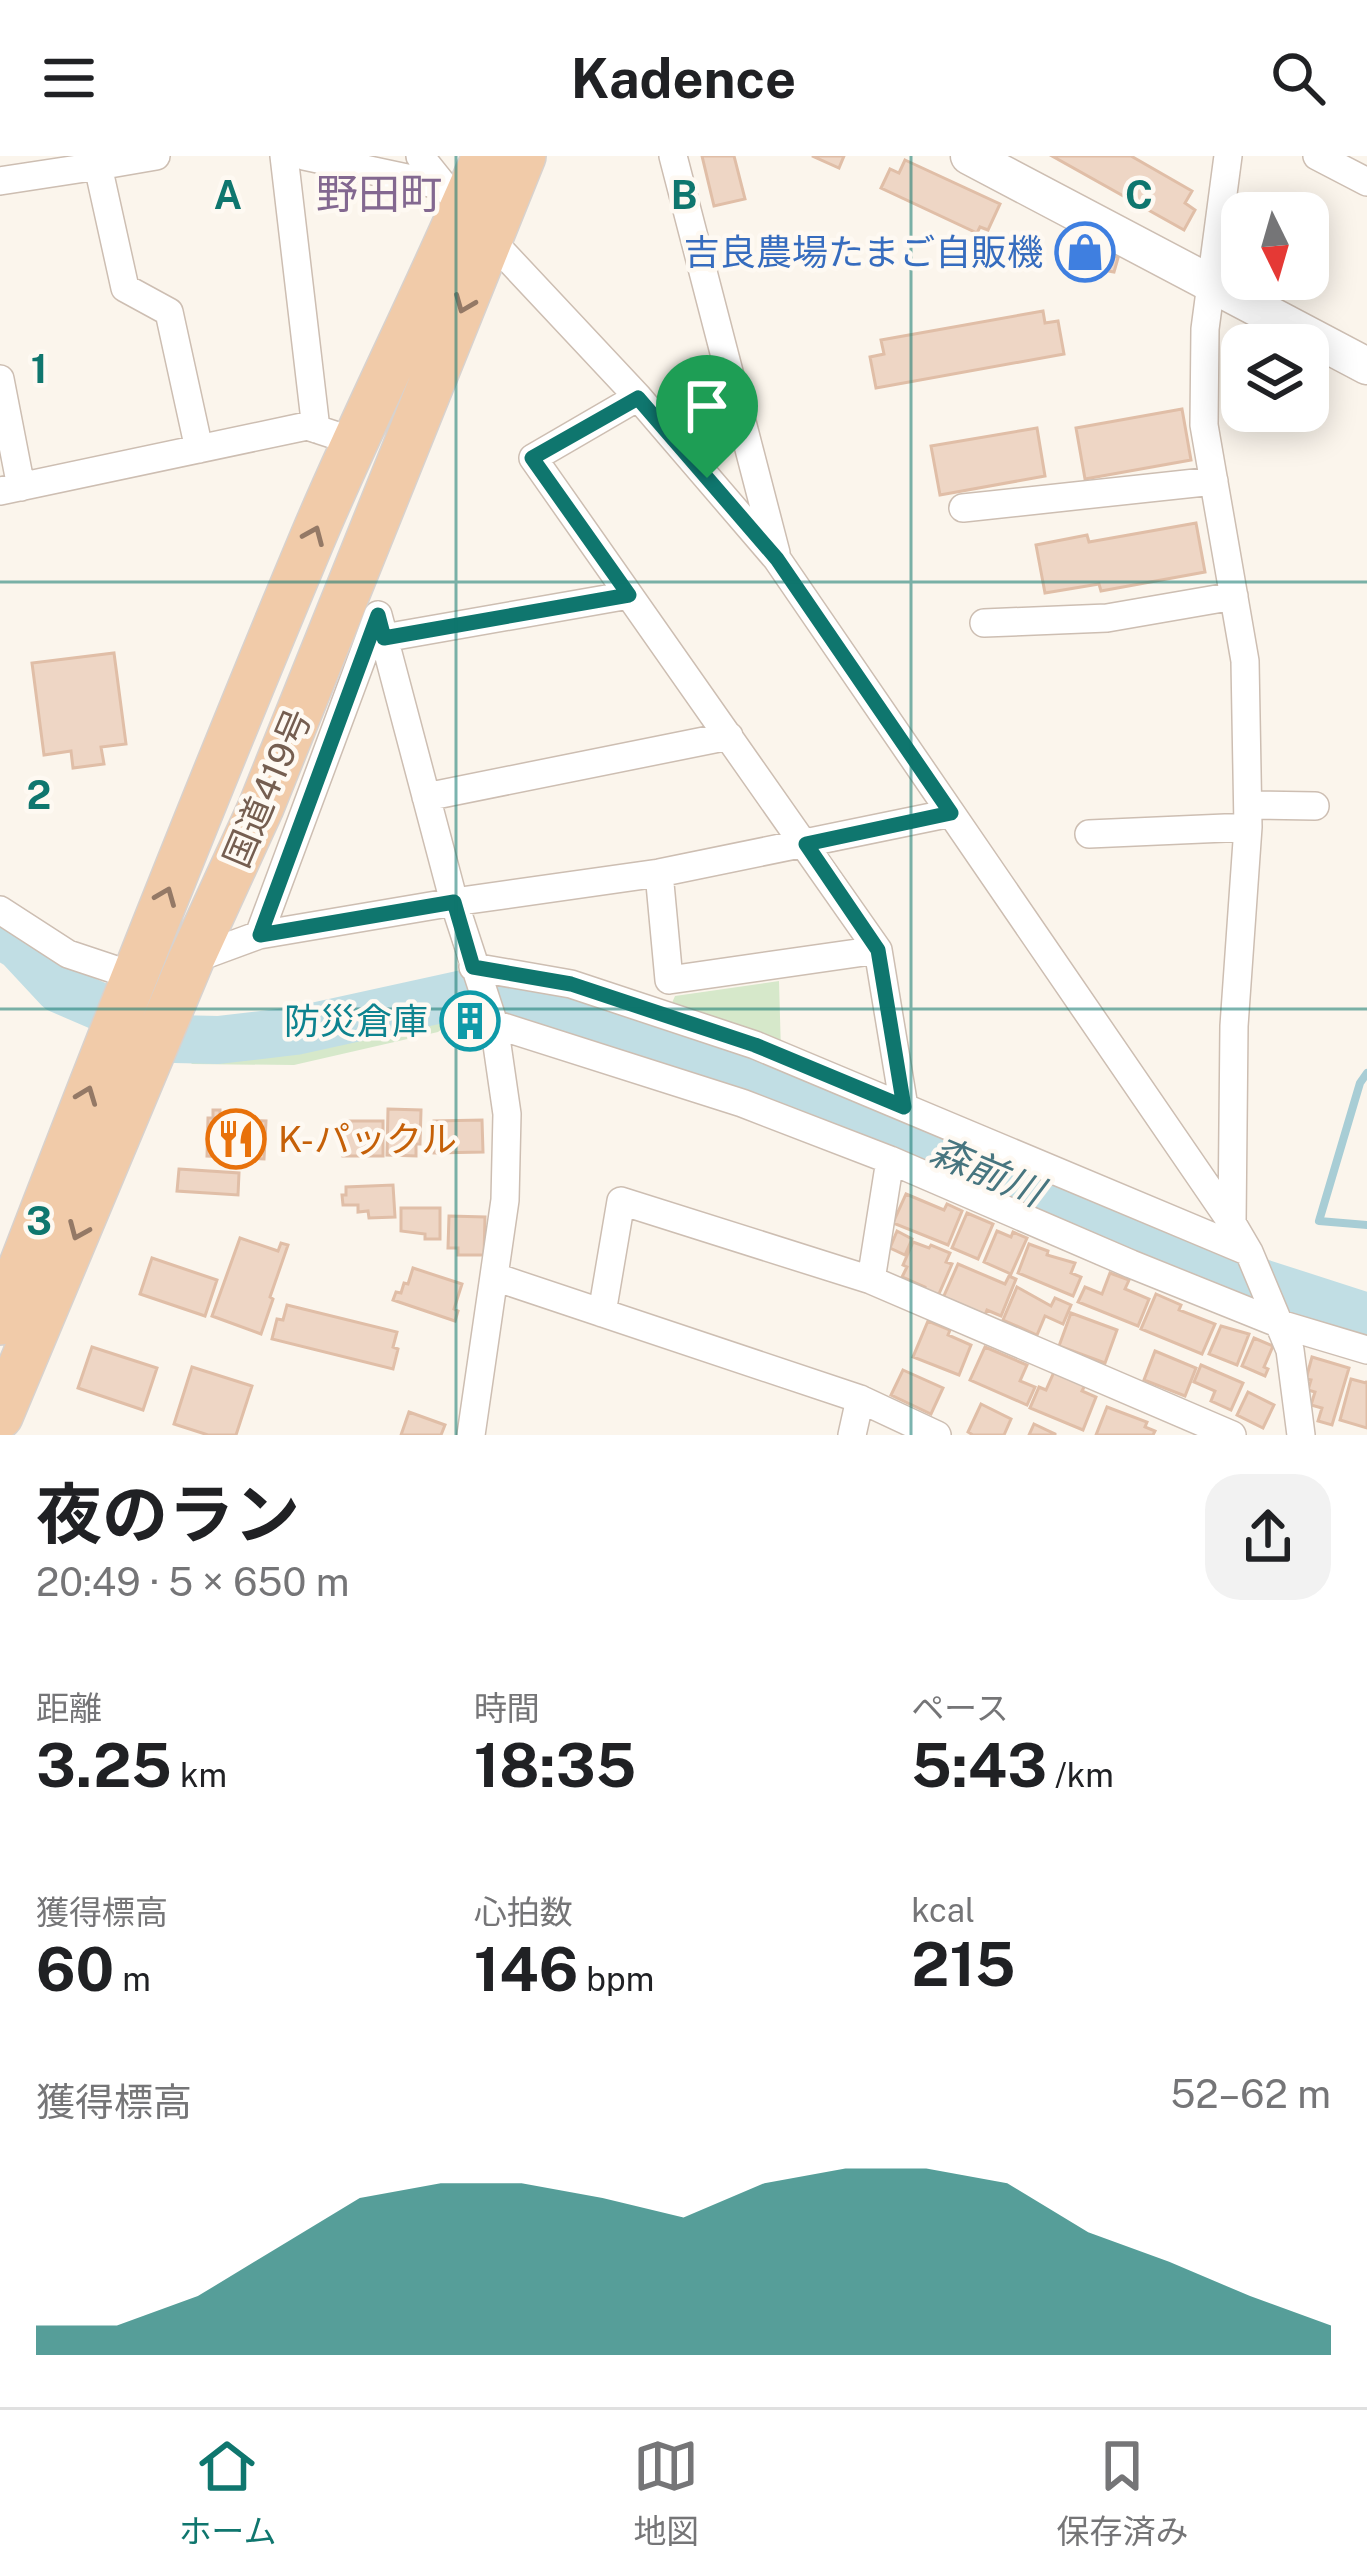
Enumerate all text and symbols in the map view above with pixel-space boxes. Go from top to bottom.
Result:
icon: menu [36,45,102,111]
icon: search [1265,45,1331,111]
text: Kadence [571,47,796,110]
district label: 野田町 [316,169,442,218]
text: A [214,172,242,218]
text: B [671,172,697,218]
text: C [1125,172,1153,218]
north arrow [1221,192,1329,300]
map controls [1221,192,1329,432]
shop icon: 吉良農場たまご自販機 [1054,221,1116,283]
place label: 吉良農場たまご自販機 [684,231,1043,273]
one-way arrow [454,292,479,313]
button: layers [1221,324,1329,432]
text: 1 [31,346,47,392]
pin [656,355,758,478]
icon: arrive [674,373,740,439]
one-way arrow [300,526,324,548]
street label: 国道419号 [215,703,319,873]
text: 2 [27,772,51,818]
one-way arrow [152,887,176,908]
building icon: 防災倉庫 [439,990,501,1052]
place label: 防災倉庫 [284,1000,428,1042]
one-way arrow [72,1086,97,1107]
restaurant icon: K-パックル [205,1108,267,1170]
place label: K-パックル [278,1118,457,1160]
water label: 森前川 [924,1127,1054,1217]
text: 3 [26,1198,52,1244]
one-way arrow [68,1220,92,1241]
button: share [1205,1474,1331,1600]
text: 夜のラン [36,1475,300,1553]
text: 20:49 · 5 × 650 m [36,1559,350,1605]
text: 距離 [36,1689,102,1727]
text: 時間 [474,1689,540,1727]
text: ペース [911,1689,1009,1727]
text: 3.25 [36,1730,172,1801]
text: 18:35 [474,1730,636,1801]
text: 5:43 [911,1730,1047,1801]
text: km [172,1756,227,1794]
text: /km [1047,1756,1114,1794]
text: kcal [911,1891,975,1929]
text: 獲得標高 [36,1893,168,1931]
text: 心拍数 [474,1893,573,1931]
text: 215 [911,1929,1016,2000]
text: 60 [36,1934,114,2005]
text: 146 [474,1934,578,2005]
text: m [114,1960,151,1998]
text: bpm [578,1960,654,1998]
text: 52–62 m [1170,2071,1331,2117]
text: 獲得標高 [36,2079,192,2125]
tab: ホーム [178,2433,277,2553]
tab: 地図 [633,2433,699,2553]
tab: 保存済み [1056,2433,1188,2553]

